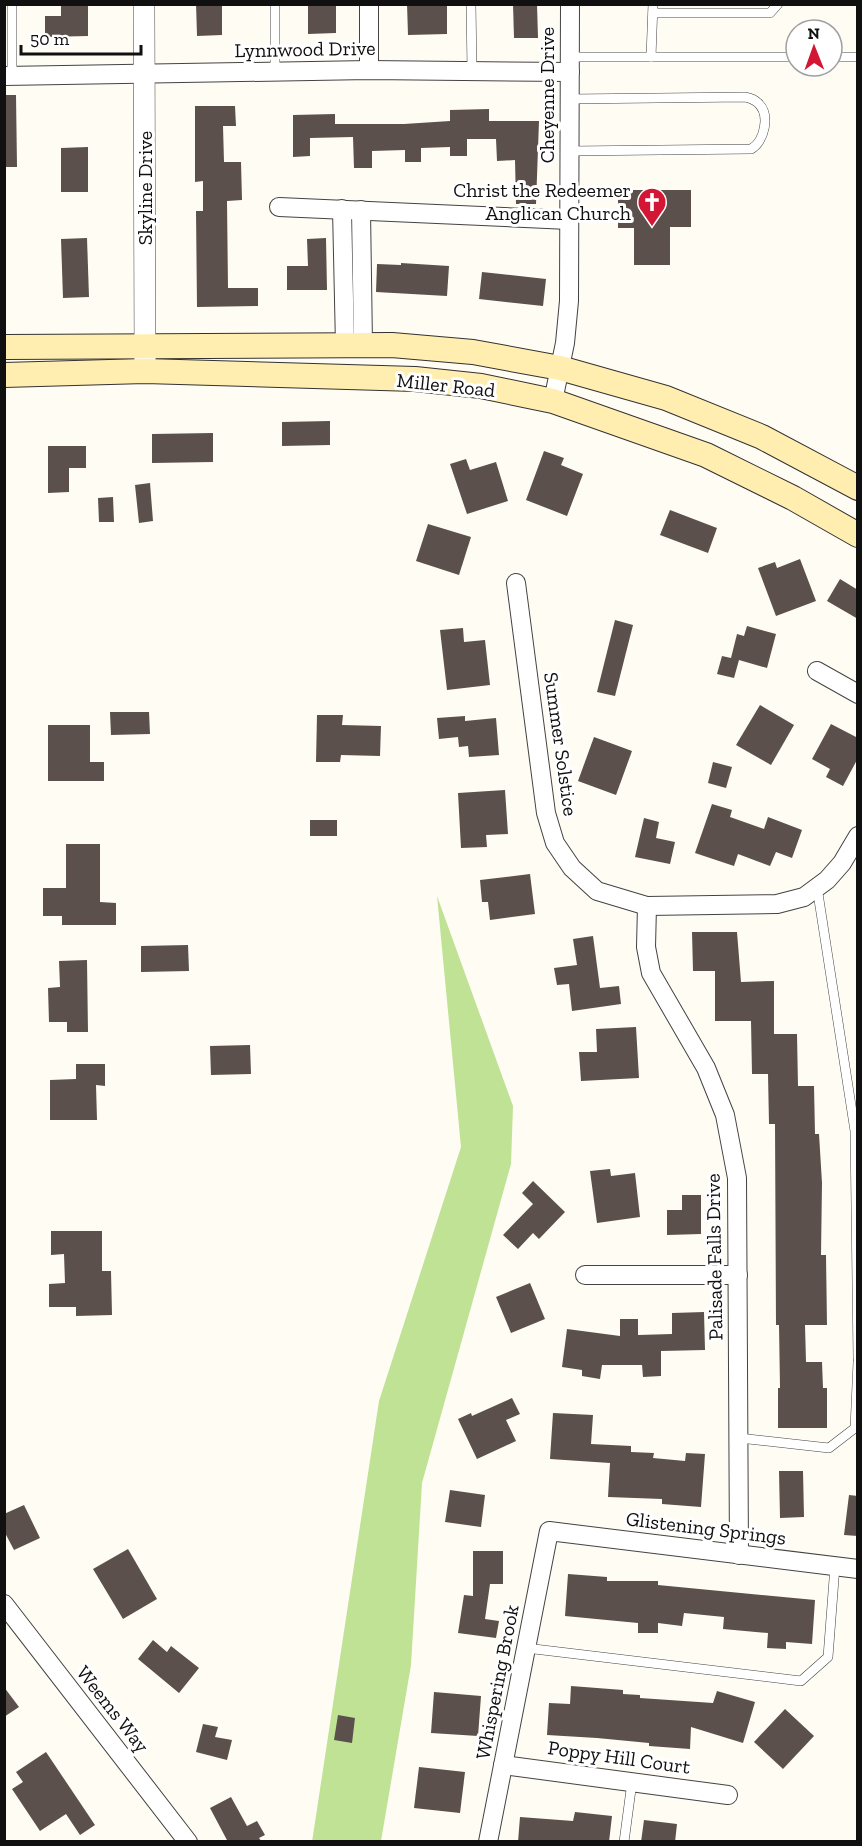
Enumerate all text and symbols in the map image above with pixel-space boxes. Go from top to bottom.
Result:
scale bar [21,18,141,56]
north arrow [784,18,844,78]
text: N [807,24,820,43]
street label: Cheyenne Drive [535,27,559,163]
text: 50 m [30,28,70,50]
street label: Lynnwood Drive [234,36,376,62]
street label: Skyline Drive [133,131,157,245]
place label: Christ the Redeemer Anglican Church [453,178,632,225]
church icon: Christ the Redeemer Anglican Church [636,186,668,228]
street label: Miller Road [396,368,496,402]
street label: Summer Solstice [539,670,583,818]
street label: Palisade Falls Drive [701,1173,727,1341]
street label: Glistening Springs [625,1506,787,1550]
street label: Whispering Brook [470,1602,524,1761]
street label: Weems Way [72,1661,155,1758]
street label: Poppy Hill Court [546,1735,692,1779]

